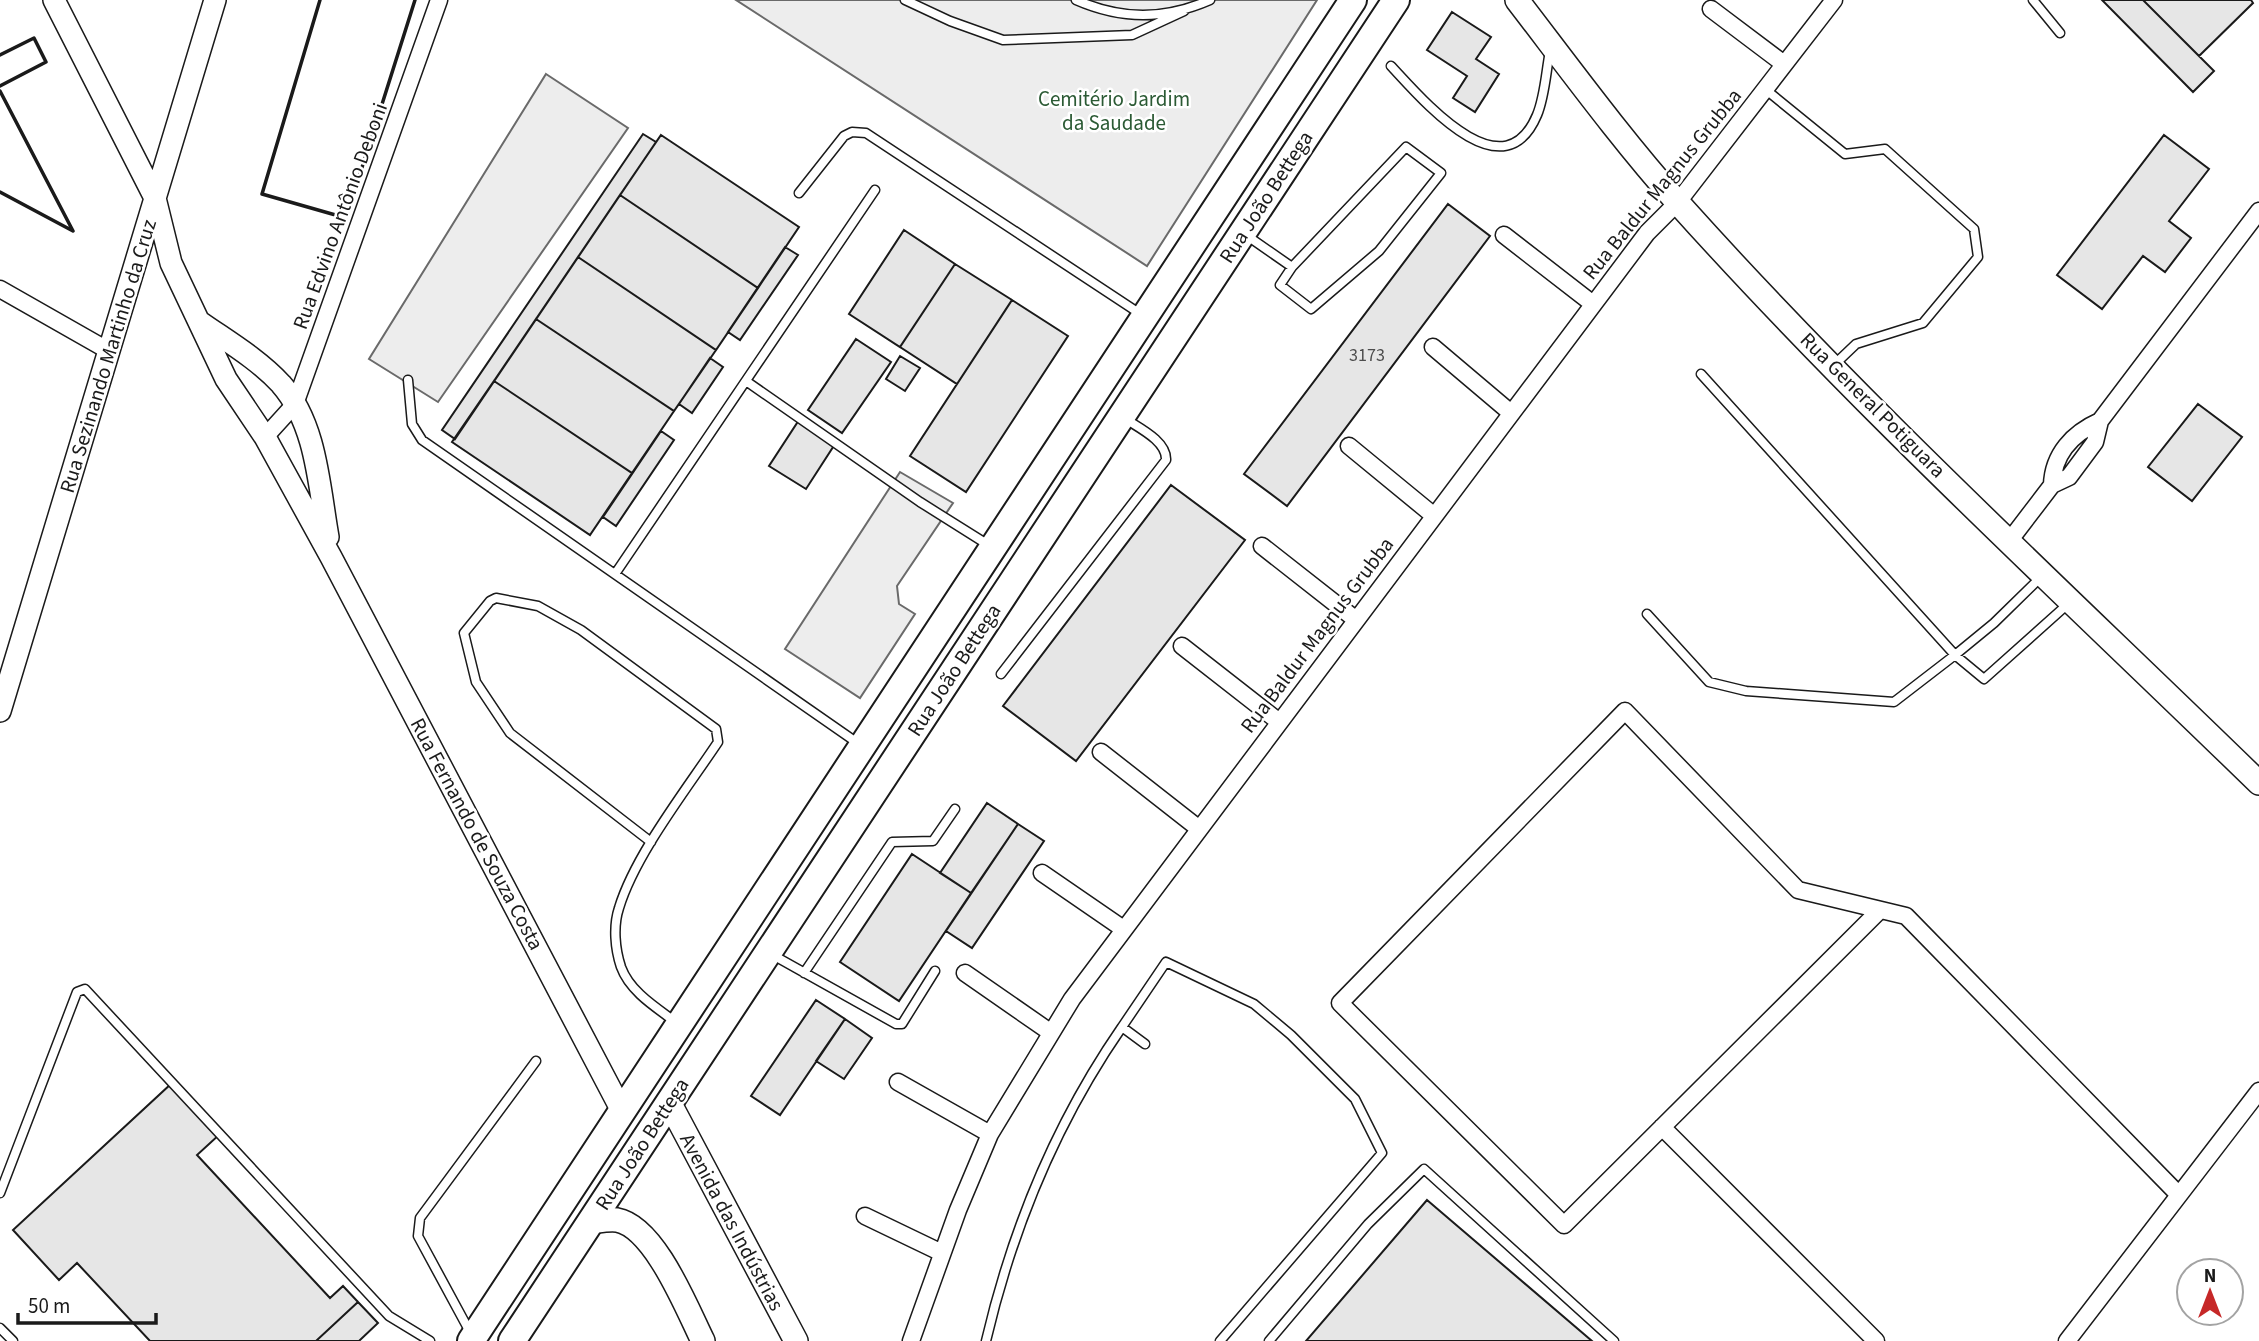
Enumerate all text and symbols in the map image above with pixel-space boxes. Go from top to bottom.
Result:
street label: Rua Baldur Magnus Grubba [1575,82,1749,286]
park label: Cemitério Jardim da Saudade [1038,84,1190,138]
street label: Rua Edvino Antônio Deboni [285,99,395,333]
street label: Rua João Bettega [1212,125,1320,269]
street label: Rua Sezinando Martinho da Cruz [52,215,164,496]
street label: Rua General Potiguara [1793,325,1953,485]
house number: 3173 [1349,343,1385,368]
street label: Rua Baldur Magnus Grubba [1233,531,1401,739]
street label: Rua João Bettega [900,598,1008,742]
street label: Rua Fernando de Souza Costa [403,713,551,955]
street label: Rua João Bettega [588,1072,696,1216]
street label: Avenida das Indústrias [672,1128,792,1316]
north arrow [2175,1257,2245,1327]
text: N [2204,1263,2216,1290]
scale bar [18,1282,156,1326]
text: 50 m [28,1291,70,1321]

